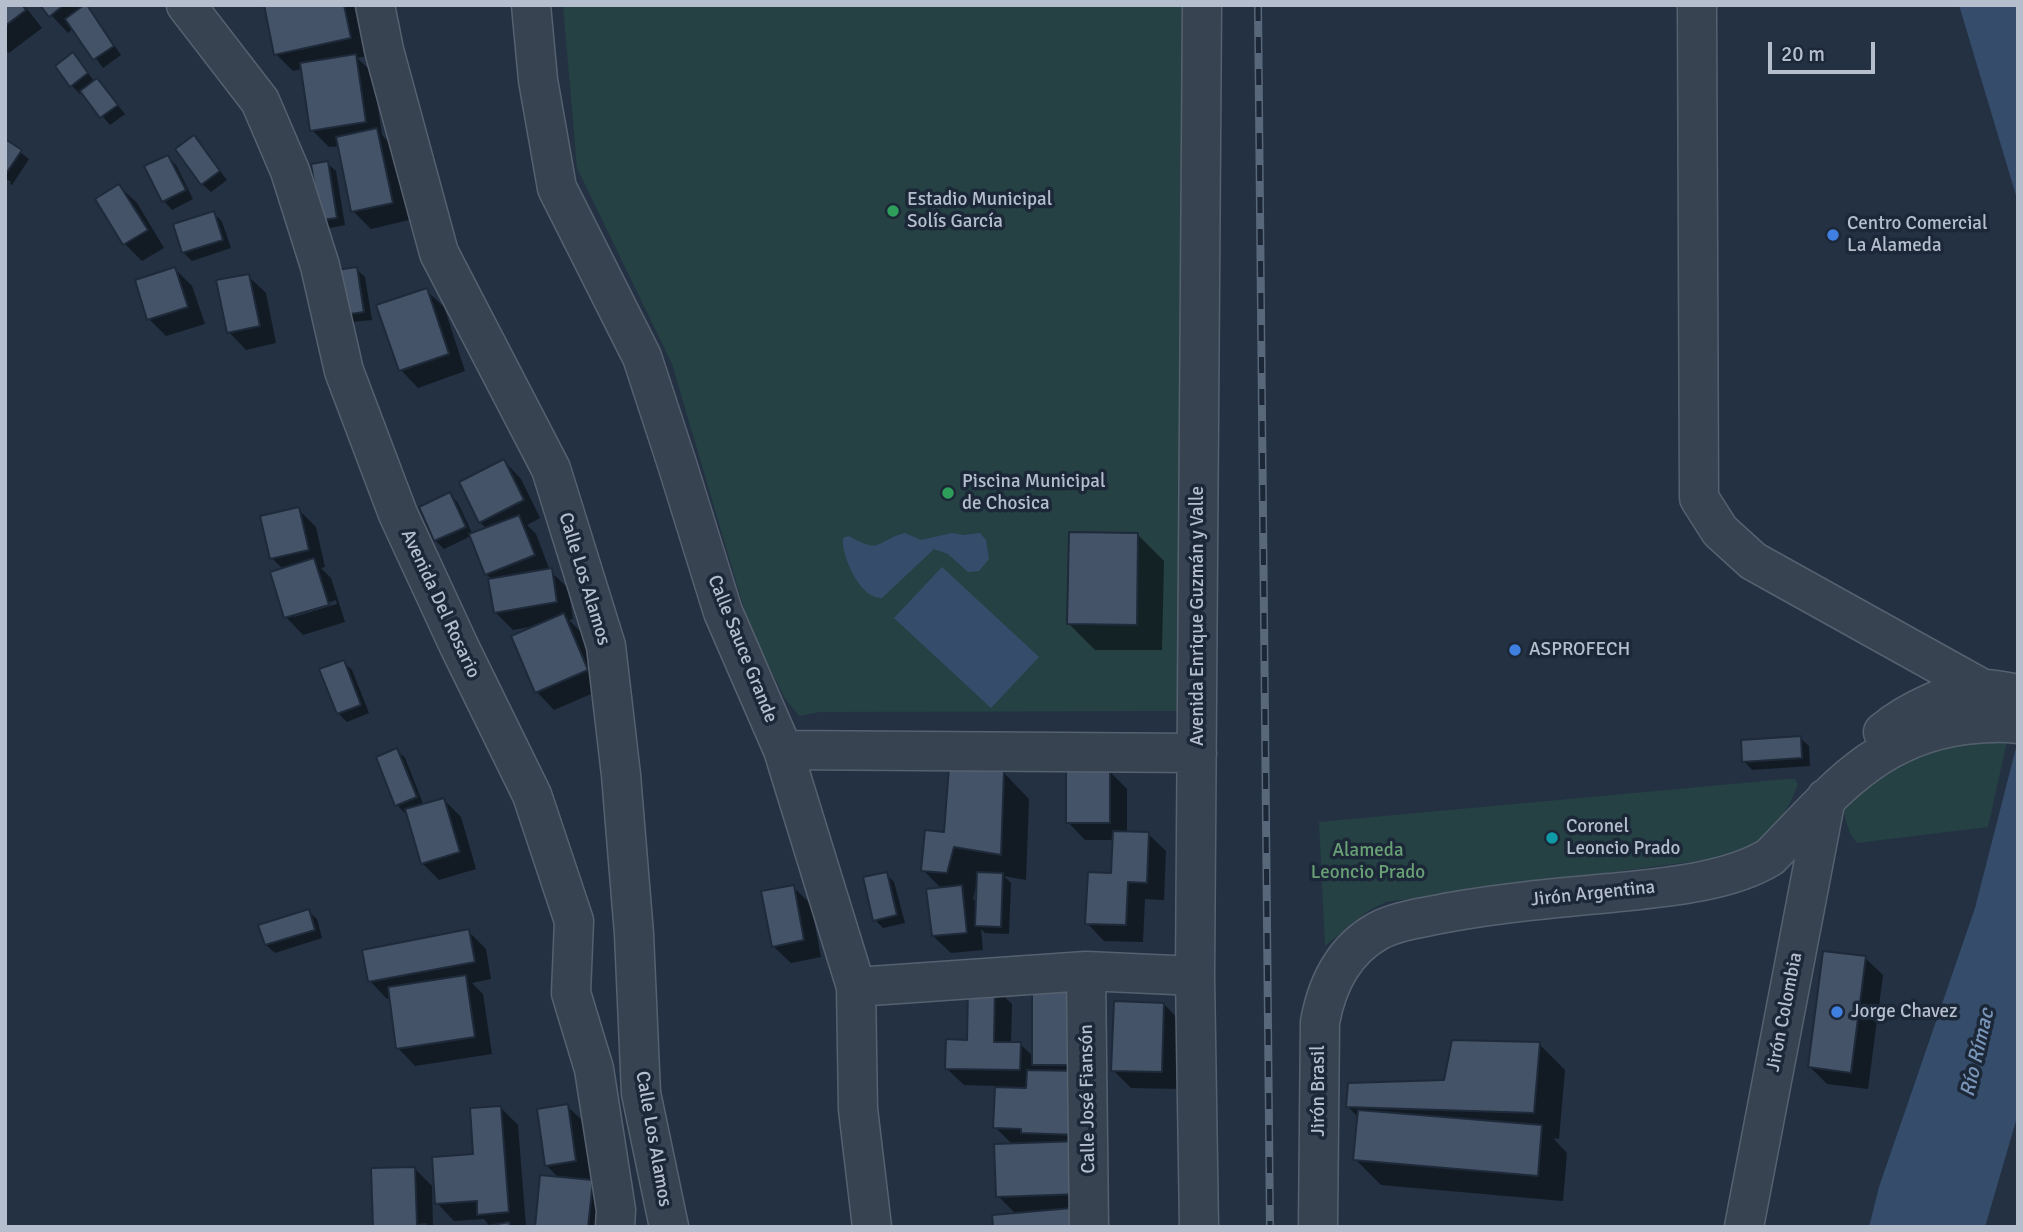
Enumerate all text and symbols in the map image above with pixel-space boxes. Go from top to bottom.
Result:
scale bar [1771,28,1878,72]
text: 20 m [1781,41,1825,67]
place label: Estadio Municipal Solís García [907,189,1052,233]
marker: Estadio Municipal Solís García [885,203,901,219]
place label: Centro Comercial La Alameda [1847,213,1988,257]
marker: Centro Comercial La Alameda [1825,227,1841,243]
place label: Piscina Municipal de Chosica [962,471,1106,515]
marker: Piscina Municipal de Chosica [940,485,956,501]
street label: Avenida Enrique Guzmán y Valle [1187,486,1209,746]
street label: Calle Los Alamos [553,510,615,648]
street label: Avenida Del Rosario [396,526,484,682]
street label: Calle Sauce Grande [702,572,782,726]
place label: ASPROFECH [1529,639,1630,661]
marker: ASPROFECH [1507,642,1523,658]
place label: Coronel Leoncio Prado [1566,816,1680,860]
marker: Coronel Leoncio Prado [1544,830,1560,846]
park label: Alameda Leoncio Prado [1311,840,1425,884]
street label: Jirón Argentina [1530,876,1656,912]
street label: Jirón Colombia [1762,950,1808,1074]
place label: Jorge Chavez [1851,1001,1957,1023]
marker: Jorge Chavez [1829,1004,1845,1020]
water label: Río Rímac [1956,1007,2000,1099]
street label: Calle José Fiansón [1075,1024,1101,1174]
street label: Jirón Brasil [1308,1045,1330,1137]
street label: Calle Los Alamos [630,1069,676,1209]

